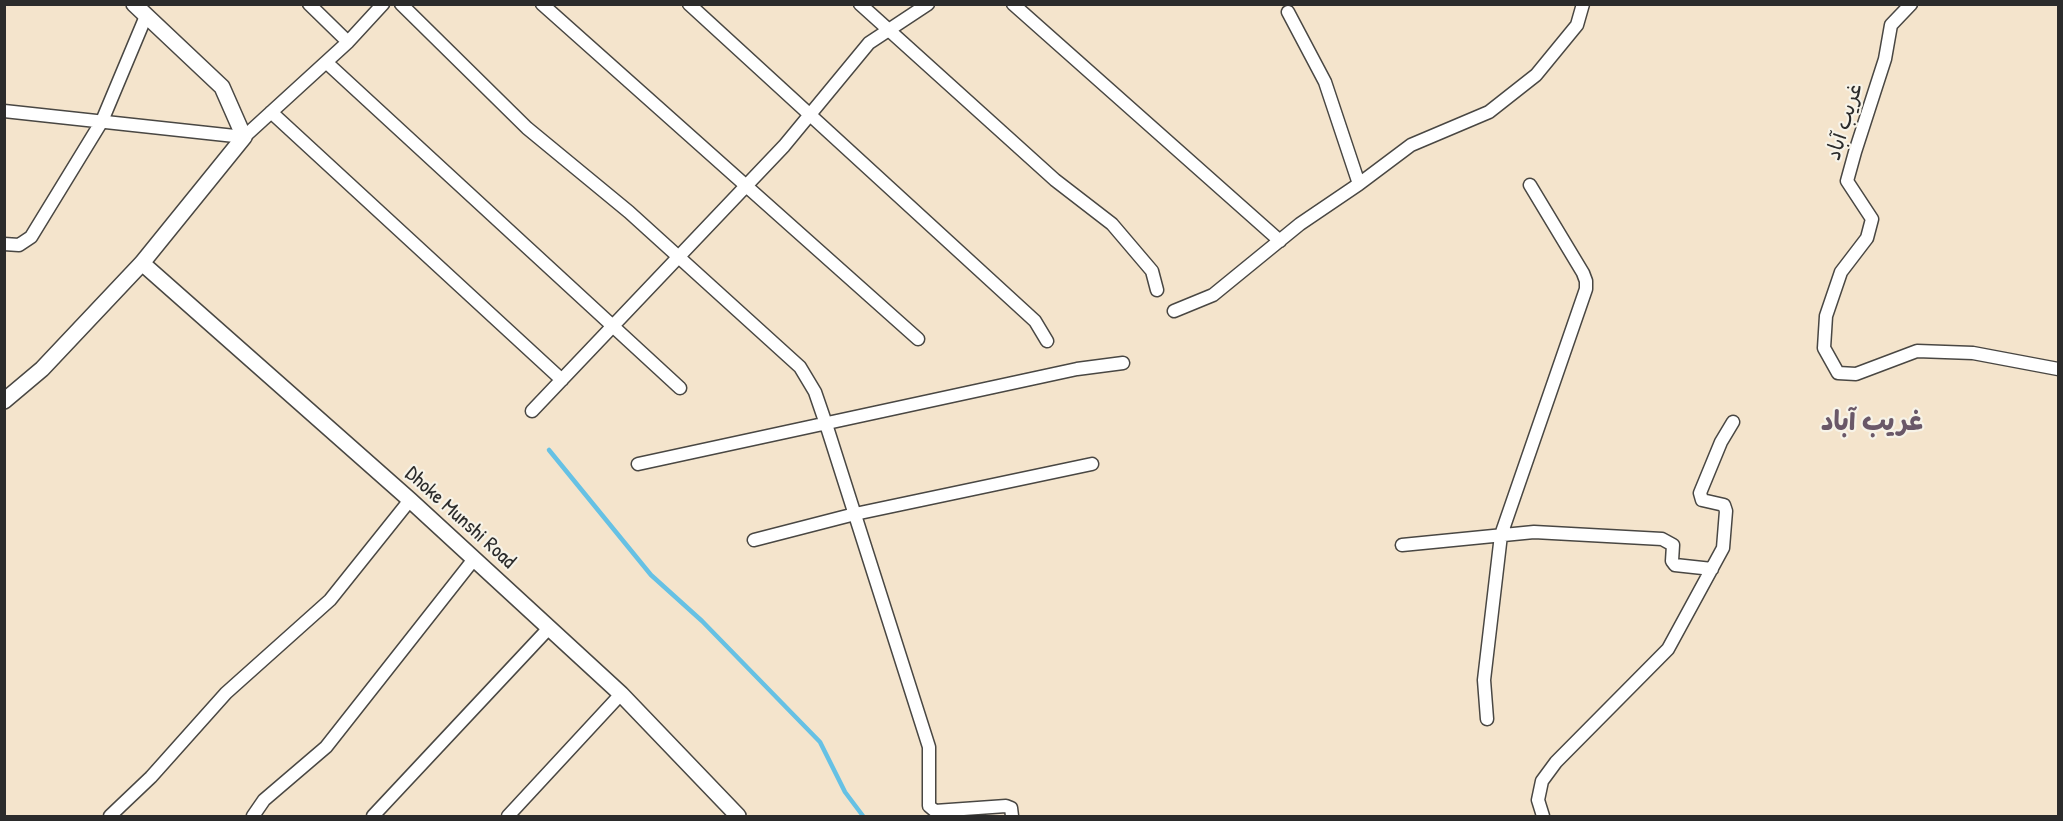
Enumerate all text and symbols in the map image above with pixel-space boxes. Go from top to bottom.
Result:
street label: غریب آباد [1821,80,1869,164]
district label: غریب آباد [1821,407,1923,439]
street label: Dhoke Munshi Road [399,462,521,574]

